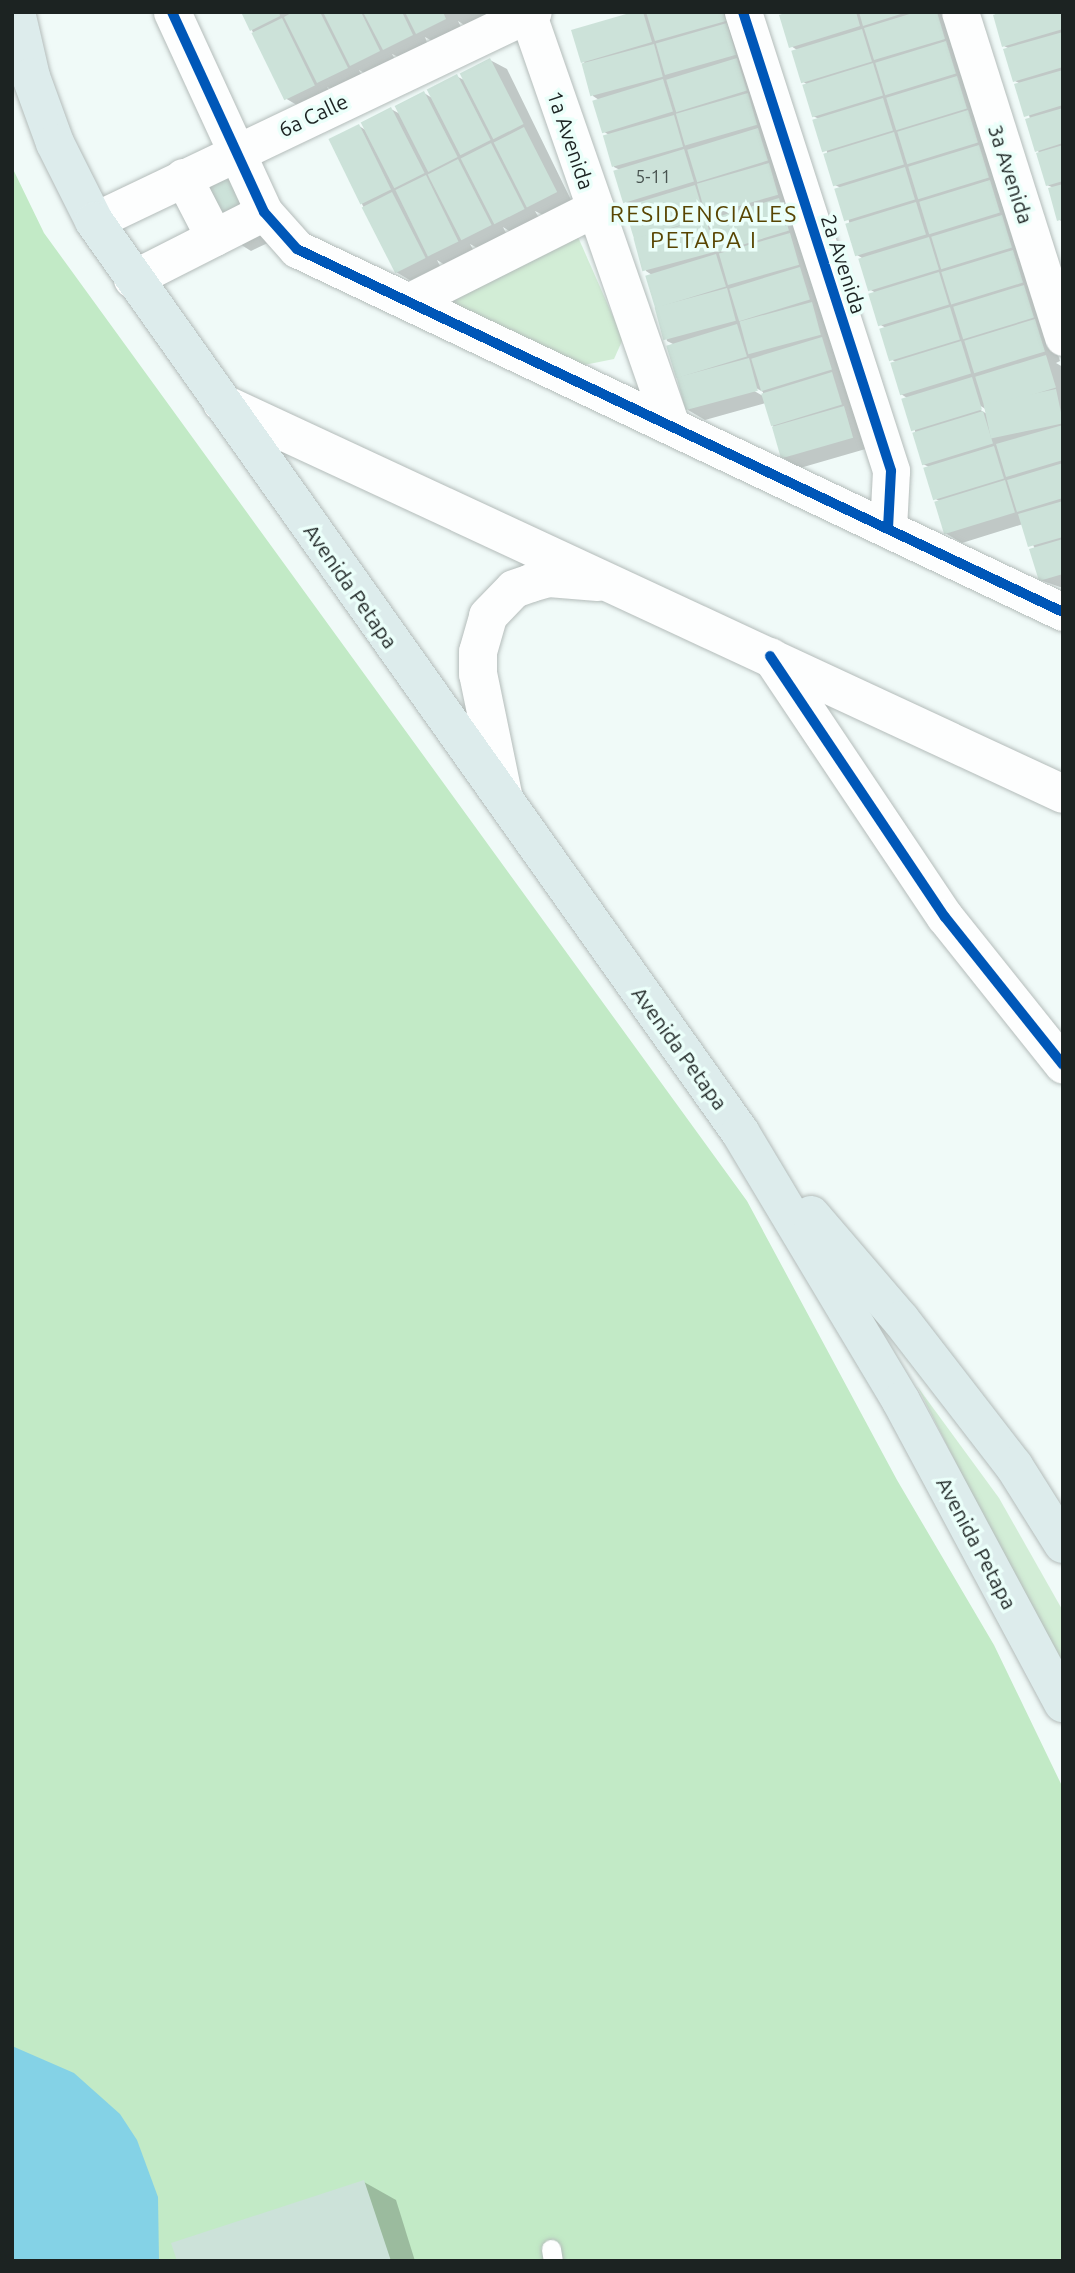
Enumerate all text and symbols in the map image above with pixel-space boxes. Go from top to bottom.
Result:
street label: 1a Avenida [542,87,600,193]
street label: 6a Calle [274,88,352,142]
street label: 3a Avenida [983,121,1039,227]
house number: 5-11 [635,165,671,187]
district label: RESIDENCIALES PETAPA I [611,200,797,254]
street label: 2a Avenida [816,211,872,317]
street label: Avenida Petapa [299,519,403,653]
street label: Avenida Petapa [627,982,733,1114]
street label: Avenida Petapa [932,1473,1022,1613]

